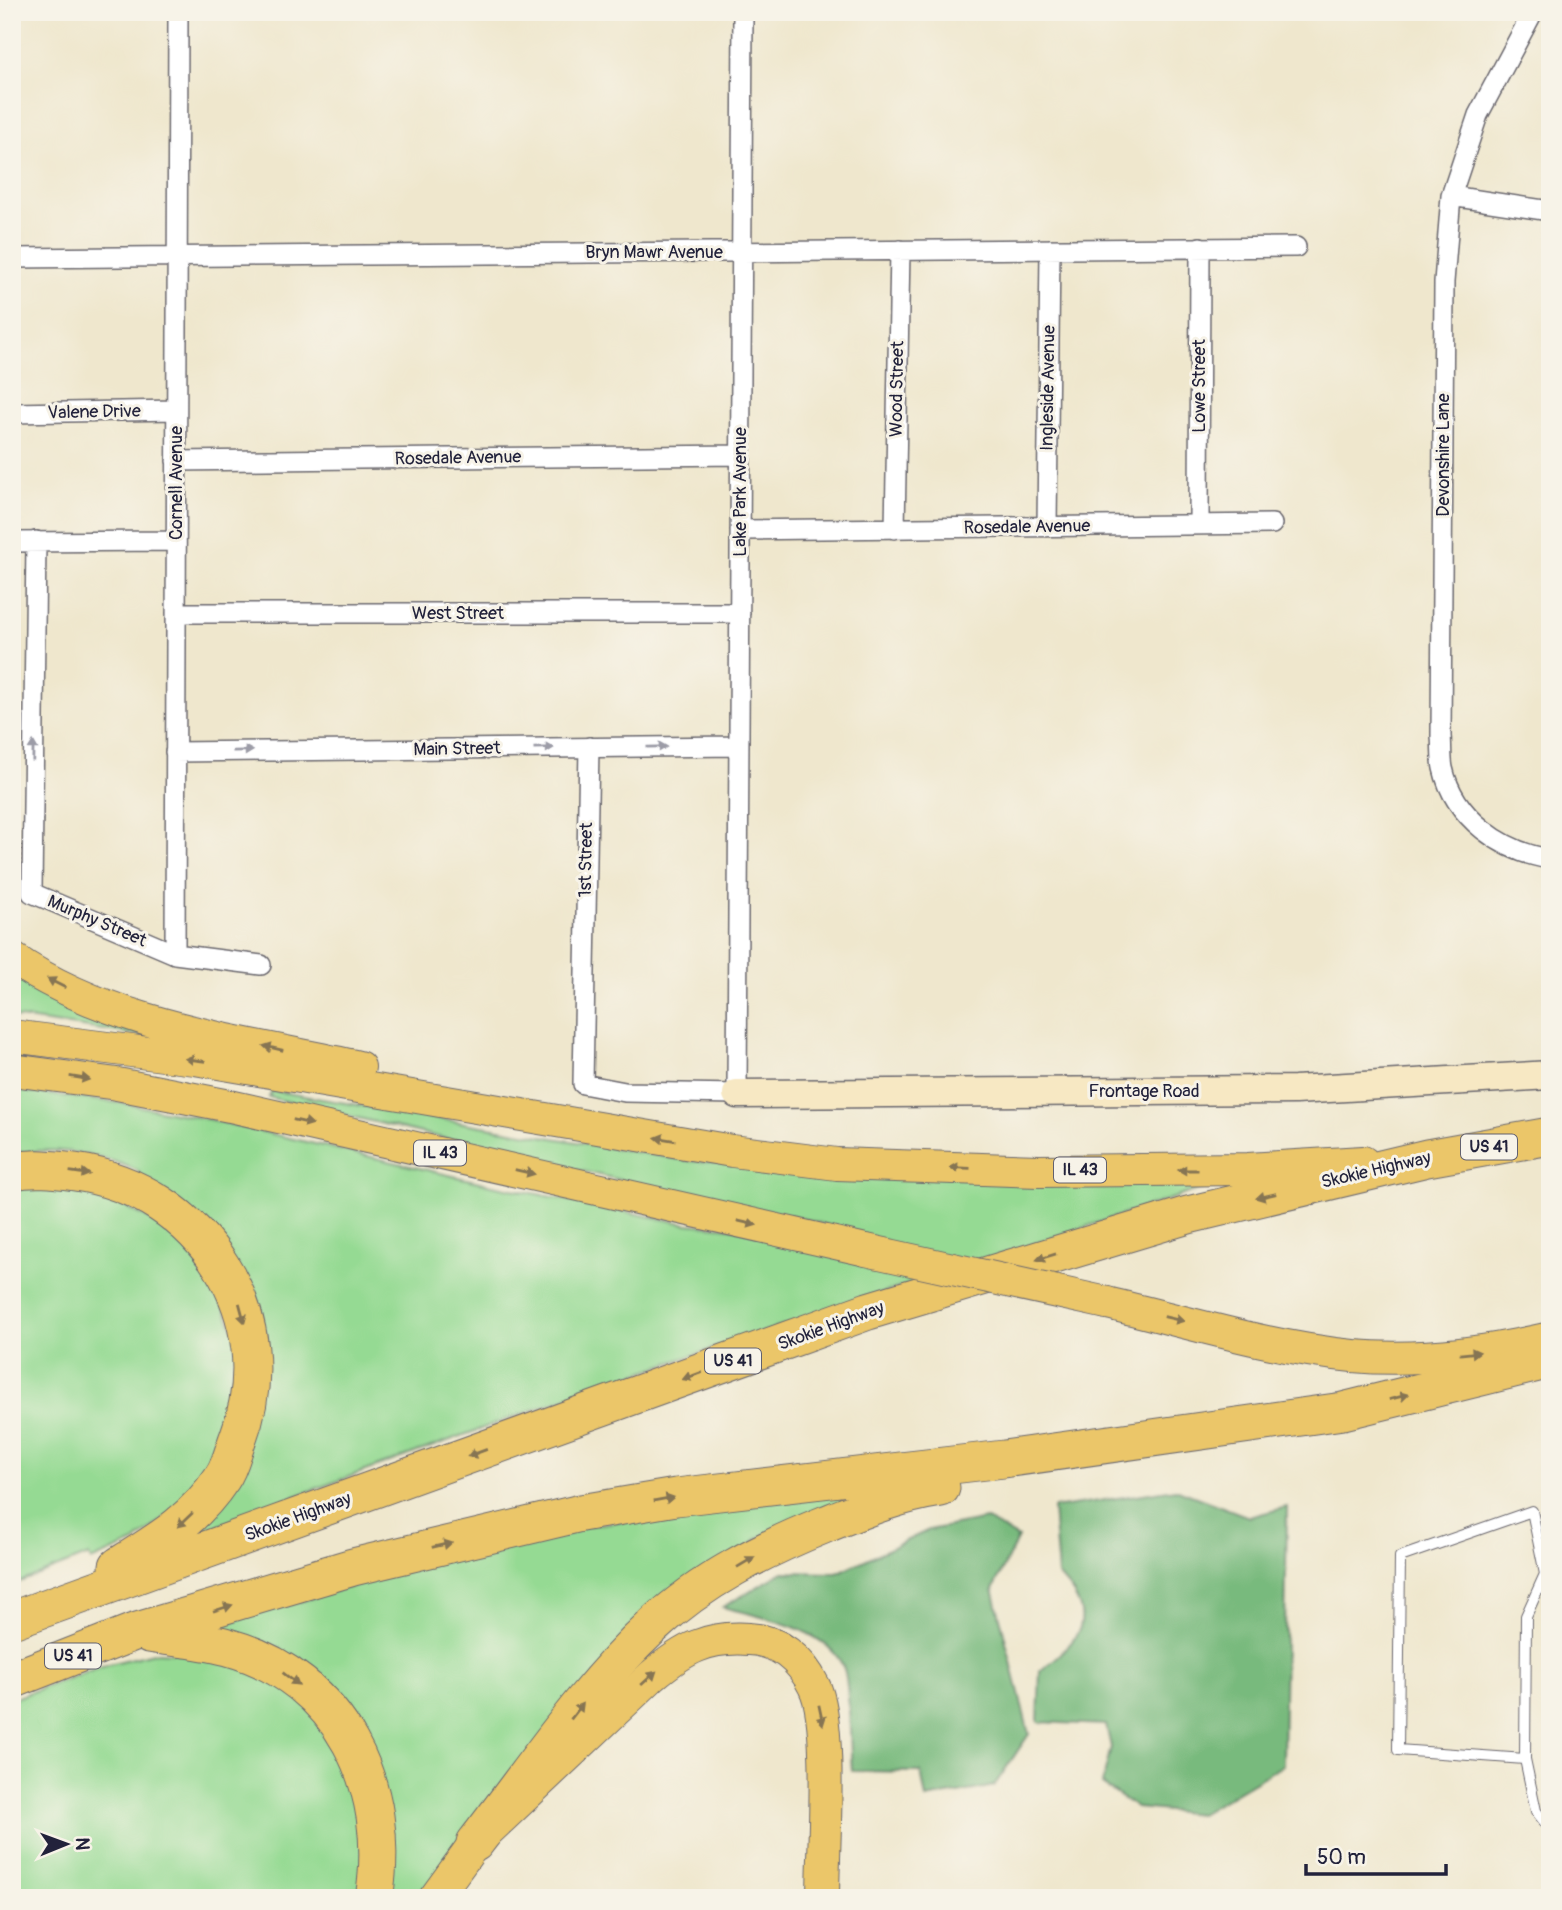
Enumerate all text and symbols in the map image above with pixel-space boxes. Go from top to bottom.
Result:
street label: Bryn Mawr Avenue [585,241,723,264]
street label: Ingleside Avenue [1035,325,1061,451]
street label: Lowe Street [1188,339,1211,433]
street label: Wood Street [885,340,909,437]
street label: Devonshire Lane [1432,393,1455,517]
street label: Valene Drive [47,400,141,424]
street label: Cornell Avenue [165,426,188,540]
street label: Lake Park Avenue [729,427,752,557]
street label: Rosedale Avenue [395,445,522,471]
street label: Rosedale Avenue [964,514,1091,540]
street label: West Street [412,602,505,625]
street label: Main Street [413,737,502,761]
one-way arrow [28,740,39,762]
one-way arrow [646,741,668,752]
one-way arrow [534,742,556,754]
one-way arrow [233,746,255,757]
street label: 1st Street [574,822,598,898]
street label: Murphy Street [44,890,151,953]
one-way arrow [46,978,66,989]
one-way arrow [262,1042,284,1053]
one-way arrow [184,1054,206,1065]
one-way arrow [69,1073,91,1084]
street label: Frontage Road [1088,1080,1200,1103]
one-way arrow [292,1117,314,1128]
one-way arrow [654,1133,676,1144]
road number: US 41 [1461,1134,1517,1160]
road number: IL 43 [414,1140,466,1166]
street label: Skokie Highway [1319,1146,1433,1194]
road number: IL 43 [1054,1158,1106,1182]
one-way arrow [949,1162,971,1174]
one-way arrow [1177,1164,1199,1176]
one-way arrow [514,1167,536,1178]
one-way arrow [69,1168,91,1179]
one-way arrow [1254,1191,1276,1202]
one-way arrow [736,1218,758,1229]
one-way arrow [1036,1253,1057,1263]
street label: Skokie Highway [775,1296,888,1356]
one-way arrow [237,1302,248,1324]
one-way arrow [1163,1313,1185,1324]
one-way arrow [1460,1347,1482,1358]
road number: US 41 [705,1348,761,1373]
one-way arrow [681,1371,702,1382]
one-way arrow [1388,1391,1410,1402]
one-way arrow [467,1448,488,1459]
street label: Skokie Highway [242,1487,355,1547]
one-way arrow [653,1493,675,1504]
one-way arrow [176,1512,194,1528]
one-way arrow [431,1540,453,1551]
one-way arrow [736,1556,755,1568]
one-way arrow [213,1602,234,1612]
road number: US 41 [45,1644,101,1668]
one-way arrow [282,1671,300,1685]
one-way arrow [641,1671,658,1686]
one-way arrow [569,1703,584,1721]
one-way arrow [816,1704,827,1726]
north arrow [32,1808,102,1878]
scale bar [1306,1833,1446,1877]
text: N [70,1837,94,1850]
text: 50 m [1317,1844,1366,1871]

